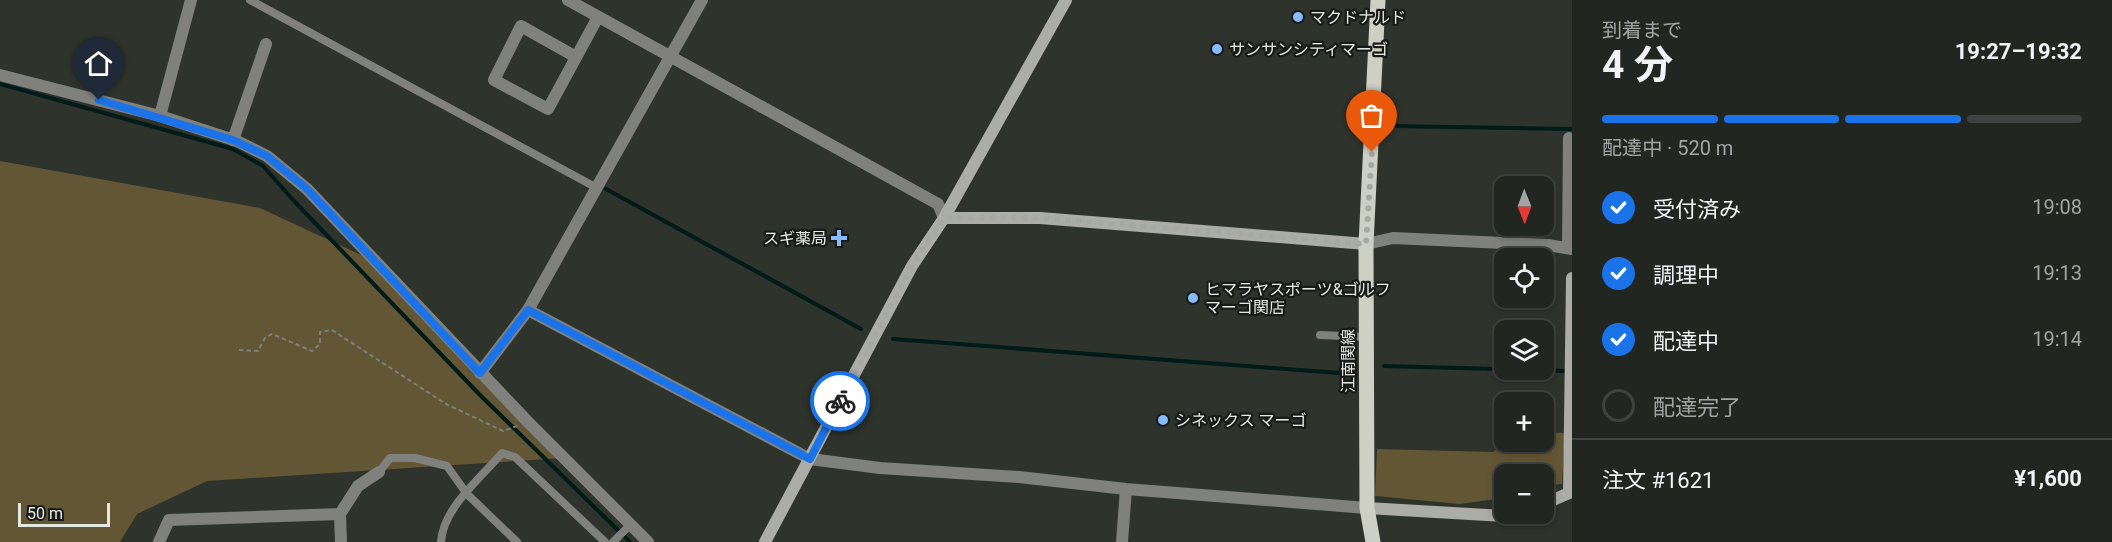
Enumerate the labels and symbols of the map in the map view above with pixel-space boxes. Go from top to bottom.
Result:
place label: マクドナルド [1310,8,1406,27]
marker: マクドナルド [1291,10,1305,24]
pin [73,38,124,100]
place label: サンサンシティマーゴ [1229,40,1388,59]
marker: サンサンシティマーゴ [1210,42,1224,56]
pin [1346,90,1397,152]
north arrow [1494,176,1554,236]
place label: スギ薬局 [763,229,827,248]
marker: スギ薬局 [832,231,846,245]
place label: ヒマラヤスポーツ&ゴルフ マーゴ関店 [1205,280,1391,317]
marker: ヒマラヤスポーツ&ゴルフ マーゴ関店 [1186,291,1200,305]
street label: 江南関線 [1339,329,1358,393]
courier [810,371,870,431]
place label: シネックス マーゴ [1175,411,1307,430]
marker: シネックス マーゴ [1156,413,1170,427]
scale bar [18,500,110,528]

